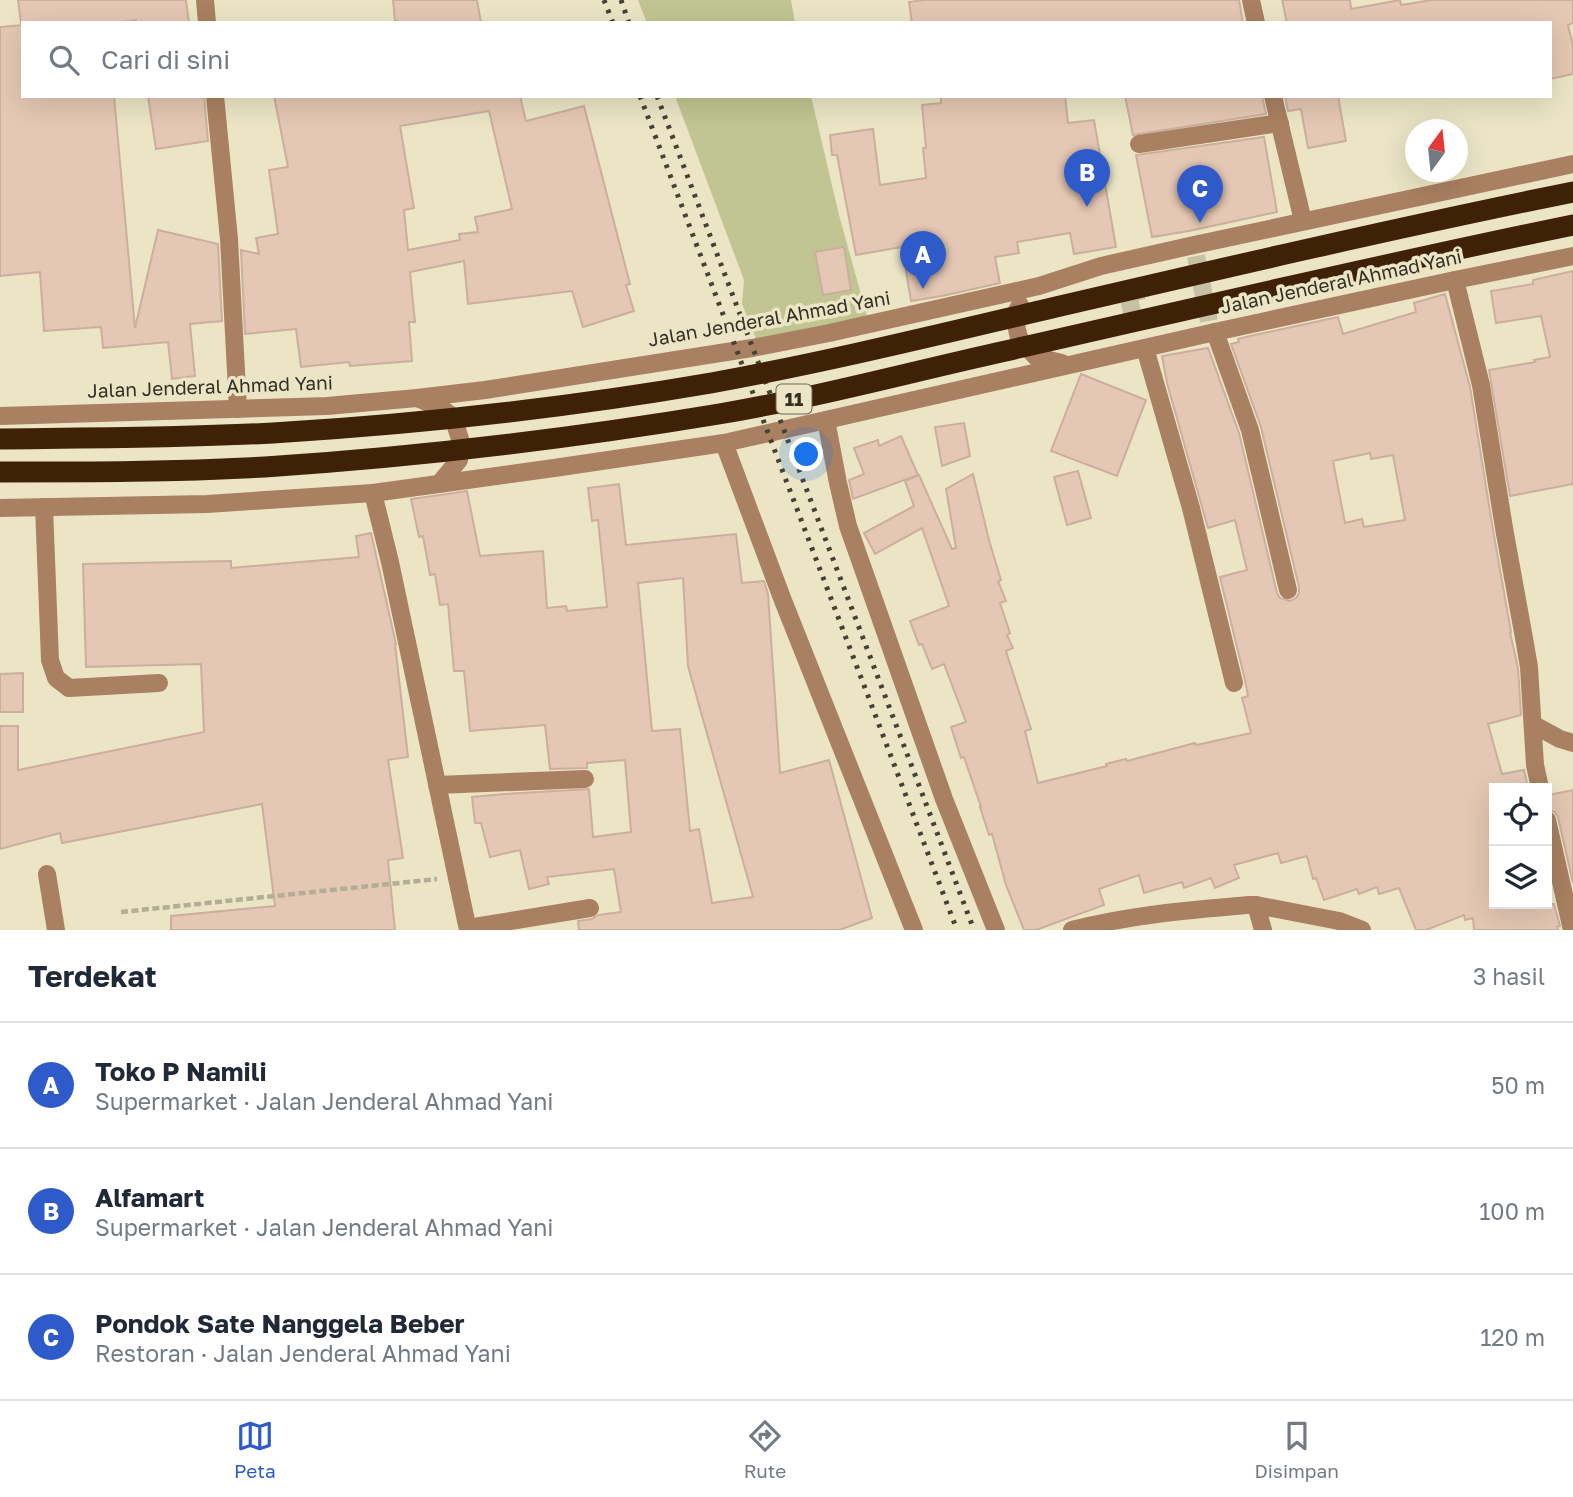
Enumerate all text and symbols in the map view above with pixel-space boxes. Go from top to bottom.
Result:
search box [21,21,1552,98]
icon: search [45,41,83,79]
text: Cari di sini [101,44,230,75]
north arrow [1405,119,1468,182]
pin: B [1064,149,1110,207]
pin: C [1177,165,1223,223]
pin: A [900,231,946,289]
street label: Jalan Jenderal Ahmad Yani [1218,244,1464,318]
street label: Jalan Jenderal Ahmad Yani [646,285,892,351]
street label: Jalan Jenderal Ahmad Yani [87,370,333,402]
road number: 11 [776,384,812,414]
your location [789,437,823,471]
map controls [1489,783,1552,909]
button: locate [1489,783,1552,846]
button: layers [1489,846,1552,909]
text: Terdekat [28,958,157,994]
text: 3 hasil [1473,962,1545,990]
text: Toko P Namili [95,1056,267,1087]
text: A [43,1071,59,1099]
text: 50 m [1491,1071,1545,1099]
text: Supermarket · Jalan Jenderal Ahmad Yani [95,1087,553,1115]
text: Alfamart [95,1182,204,1213]
text: B [43,1197,59,1225]
text: 100 m [1479,1197,1545,1225]
text: Supermarket · Jalan Jenderal Ahmad Yani [95,1213,553,1241]
text: Pondok Sate Nanggela Beber [95,1308,465,1339]
text: C [43,1323,59,1351]
text: 120 m [1480,1323,1545,1351]
text: Restoran · Jalan Jenderal Ahmad Yani [95,1339,511,1367]
tab: Peta [234,1417,276,1482]
tab: Rute [744,1417,786,1482]
tab: Disimpan [1254,1417,1339,1482]

